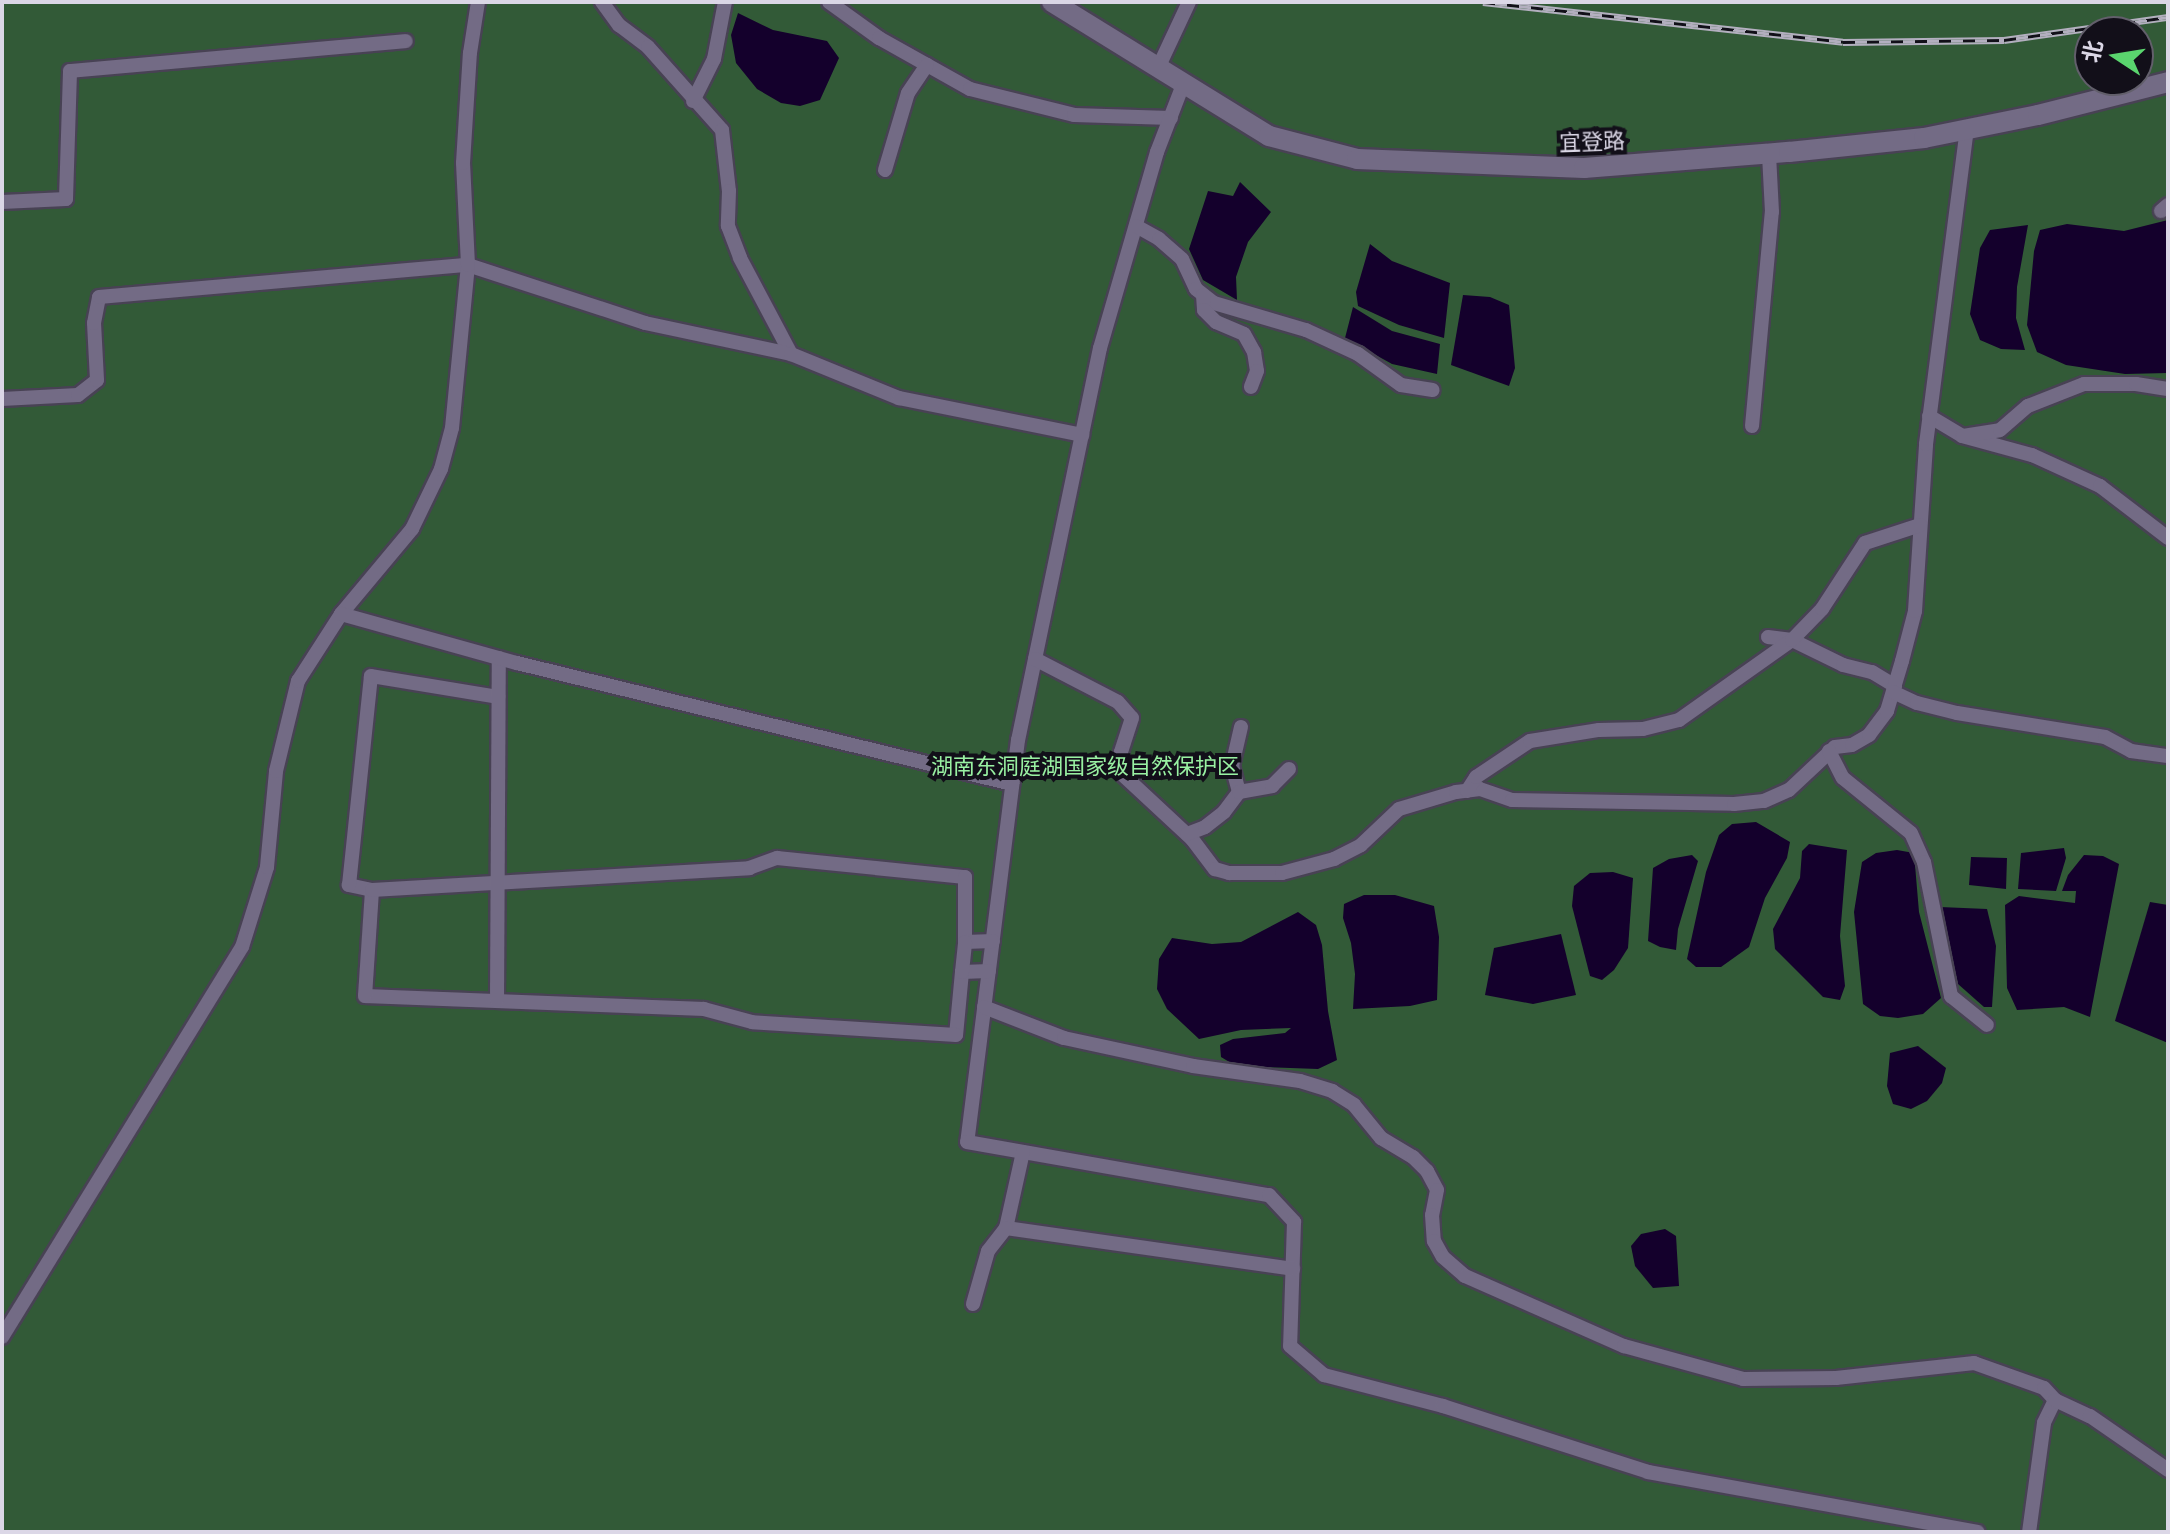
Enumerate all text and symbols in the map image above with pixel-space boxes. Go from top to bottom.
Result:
north arrow [2074,16,2154,96]
text: 北 [2076,38,2108,65]
street label: 宜登路 [1559,128,1625,156]
park label: 湖南东洞庭湖国家级自然保护区 [931,754,1239,780]

